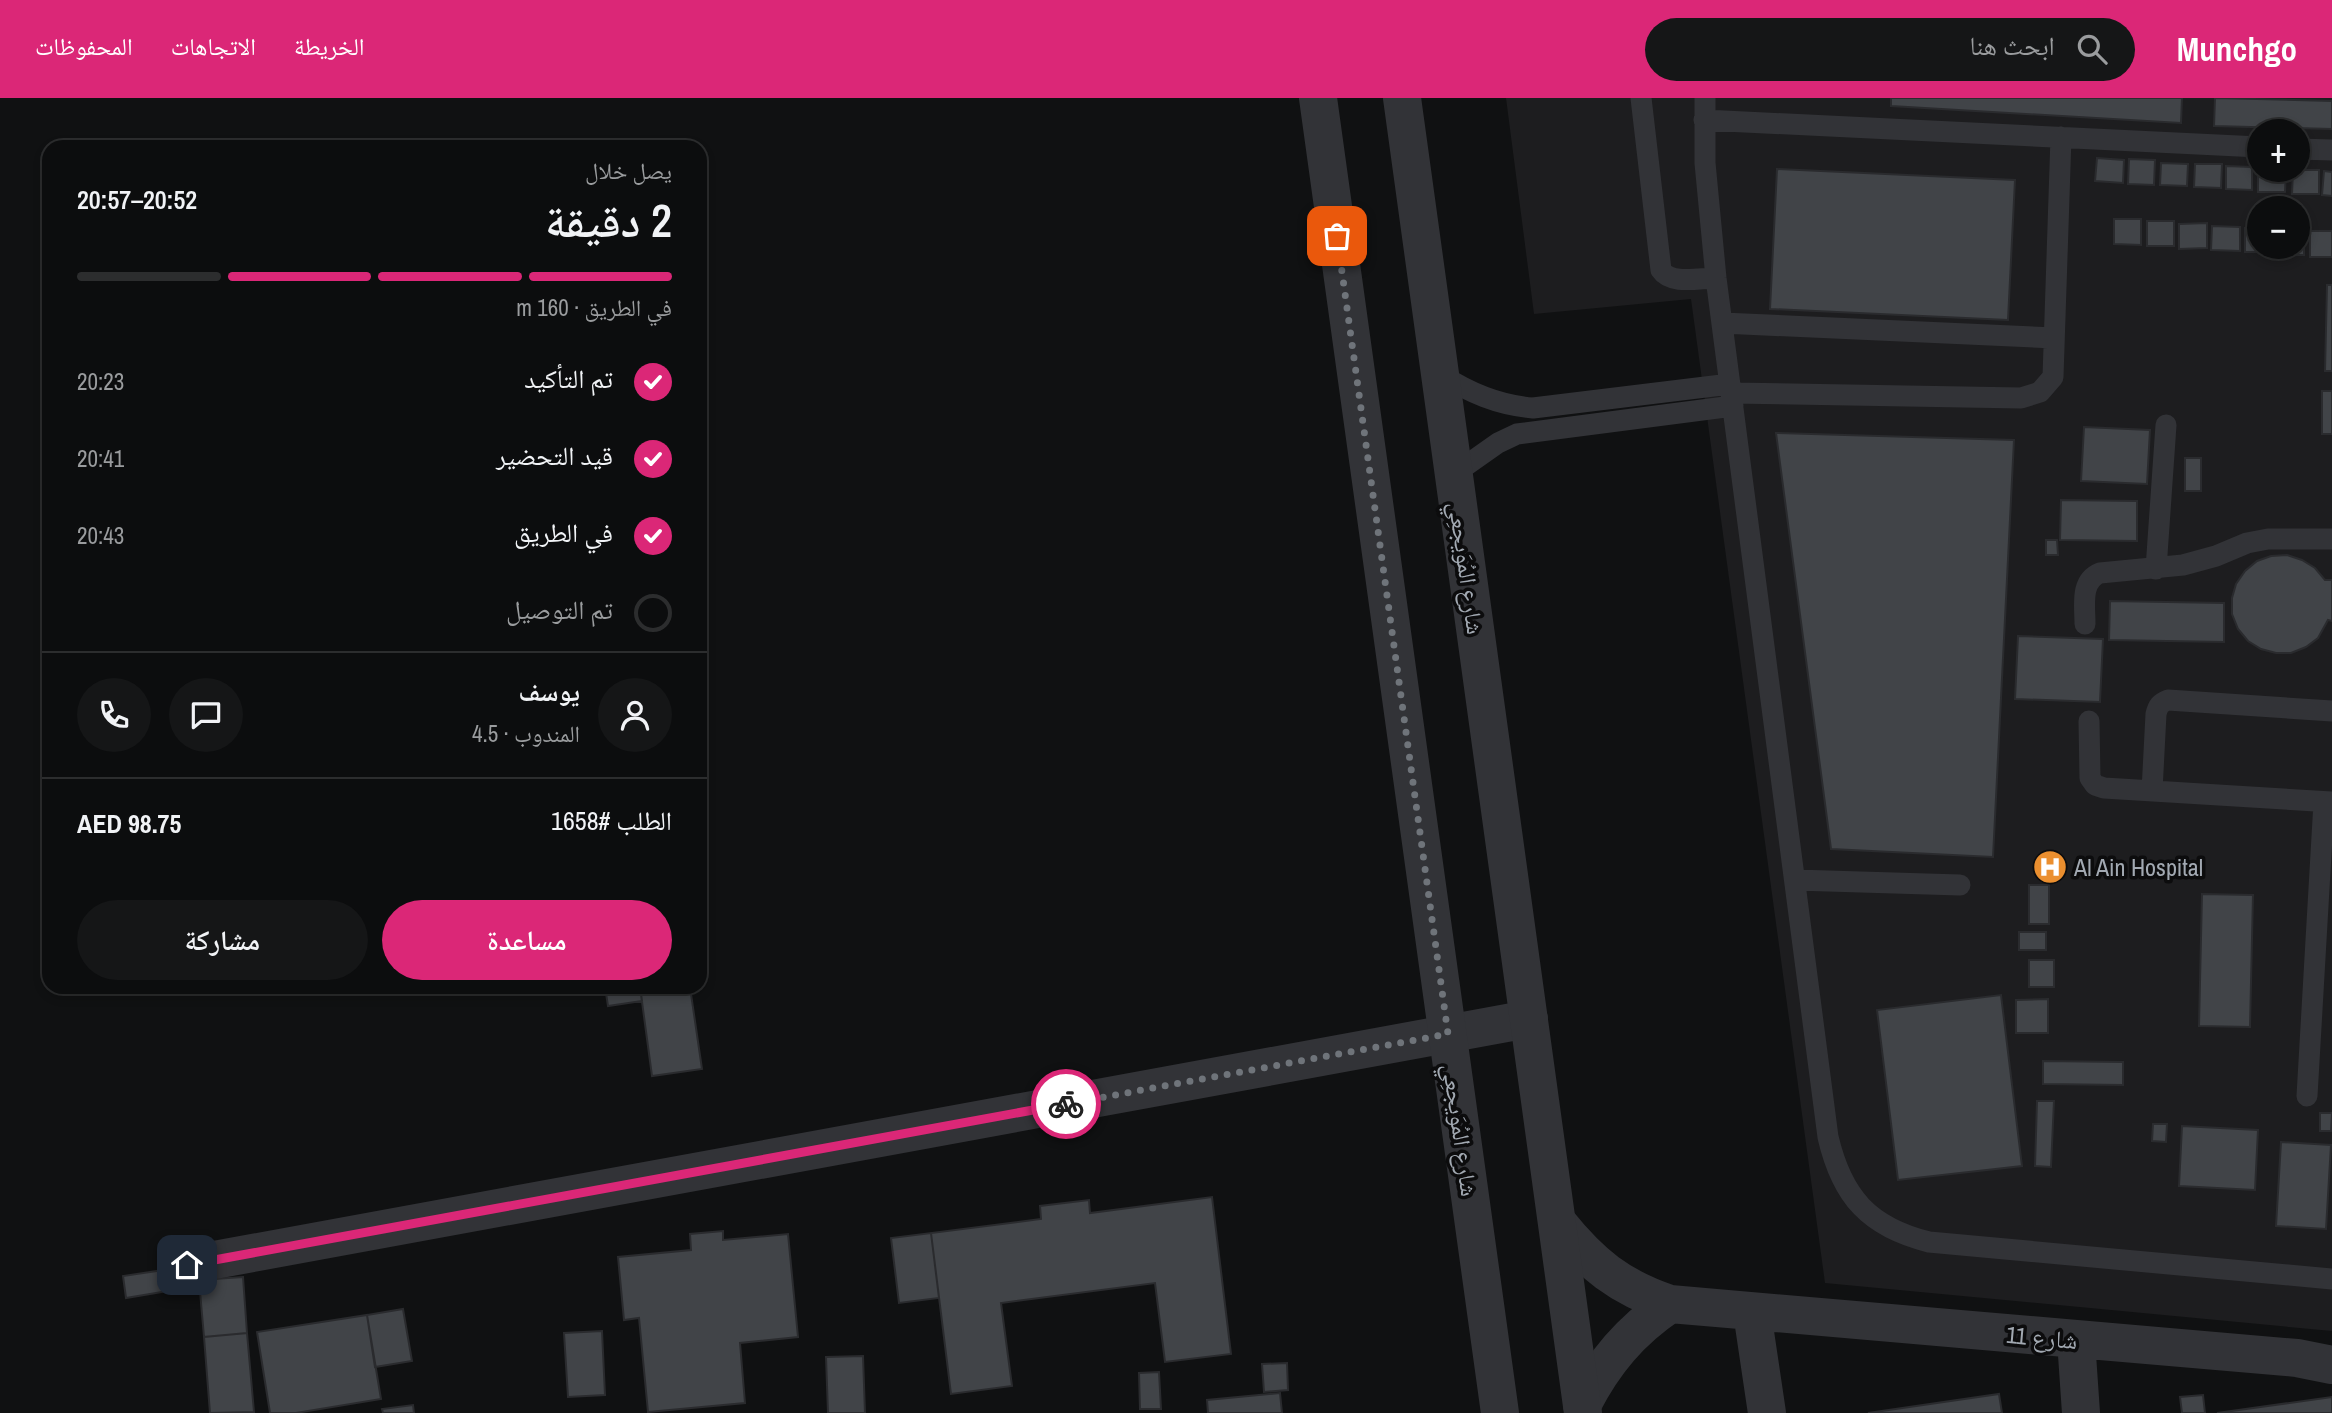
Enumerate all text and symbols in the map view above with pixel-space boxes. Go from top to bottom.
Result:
search box [1645,18,2135,81]
text: Munchgo [2177,27,2297,71]
text: ابحث هنا [1970,28,2055,63]
text: المحفوظات [35,30,133,62]
text: الاتجاهات [171,30,256,62]
text: الخريطة [294,30,365,62]
icon: search [2073,30,2111,68]
map controls [2247,119,2310,259]
button: + [2247,119,2310,182]
text: يصل خلال [585,155,672,186]
text: 20:52–20:57 [77,182,197,217]
text: 2 دقيقة [545,189,672,251]
button: − [2247,196,2310,259]
pin [1307,206,1367,266]
icon: bag [1318,217,1356,255]
text: في الطريق · 160 m [516,292,672,323]
text: تم التأكيد [524,361,613,396]
icon: check [634,363,672,401]
text: 20:23 [77,366,124,397]
text: قيد التحضير [496,438,613,473]
icon: check [634,440,672,478]
text: 20:41 [77,443,124,474]
street label: شارع المُوَيجعِي [1438,500,1492,637]
text: في الطريق [514,515,613,550]
icon: check [634,517,672,555]
text: 20:43 [77,520,124,551]
text: تم التوصيل [506,592,613,627]
text: يوسف [519,674,580,709]
button: phone [77,678,151,752]
button: chat [169,678,243,752]
button: person [598,678,672,752]
text: المندوب · 4.5 [472,718,580,749]
text: الطلب #1658 [551,803,672,838]
text: AED 98.75 [77,806,181,841]
hospital icon: Al Ain Hospital [2031,848,2069,886]
place label: Al Ain Hospital [2073,851,2203,883]
button: مشاركة [77,900,368,980]
button: مساعدة [382,900,672,980]
street label: شارع المُوَيجعِي [1432,1062,1486,1199]
courier [1031,1069,1101,1139]
icon: bike [1047,1085,1085,1123]
pin [157,1235,217,1295]
icon: home [168,1246,206,1284]
street label: شارع 11 [2005,1318,2079,1356]

